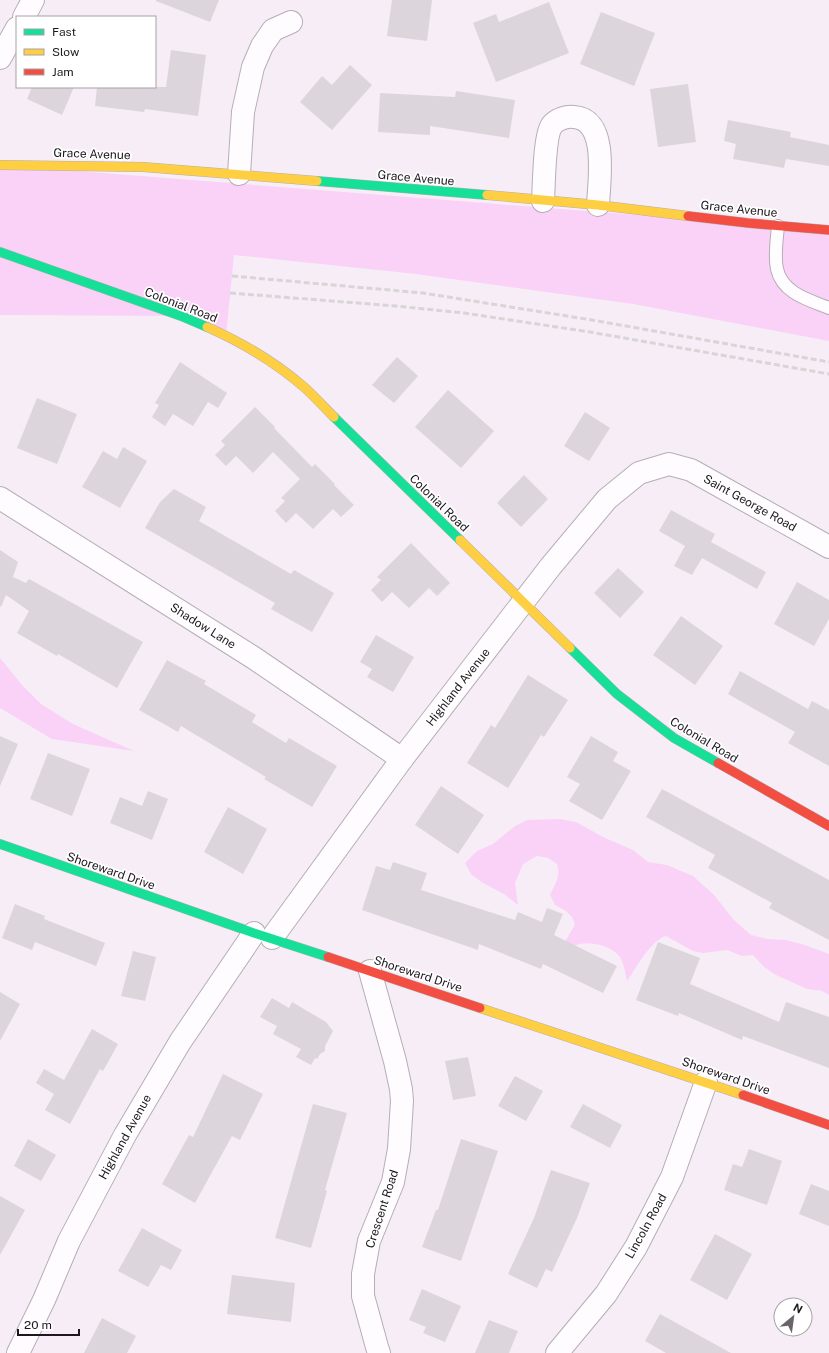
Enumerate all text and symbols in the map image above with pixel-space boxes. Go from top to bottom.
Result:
legend [16,16,156,88]
text: Fast [52,25,77,39]
text: Slow [52,45,80,59]
text: Jam [52,65,74,79]
street label: Grace Avenue [53,146,131,162]
street label: Grace Avenue [377,168,455,188]
street label: Grace Avenue [700,198,778,220]
street label: Colonial Road [143,285,219,325]
street label: Colonial Road [407,471,471,535]
street label: Saint George Road [701,472,799,534]
street label: Shadow Lane [168,600,239,652]
street label: Highland Avenue [423,645,493,729]
street label: Colonial Road [668,714,740,766]
street label: Shoreward Drive [65,849,157,893]
street label: Shoreward Drive [372,953,464,995]
street label: Shoreward Drive [680,1054,772,1098]
street label: Highland Avenue [96,1092,154,1182]
street label: Crescent Road [363,1168,401,1250]
street label: Lincoln Road [622,1191,670,1261]
north arrow [773,1297,813,1337]
text: N [791,1301,805,1316]
scale bar [18,1311,79,1337]
text: 20 m [24,1318,52,1332]

